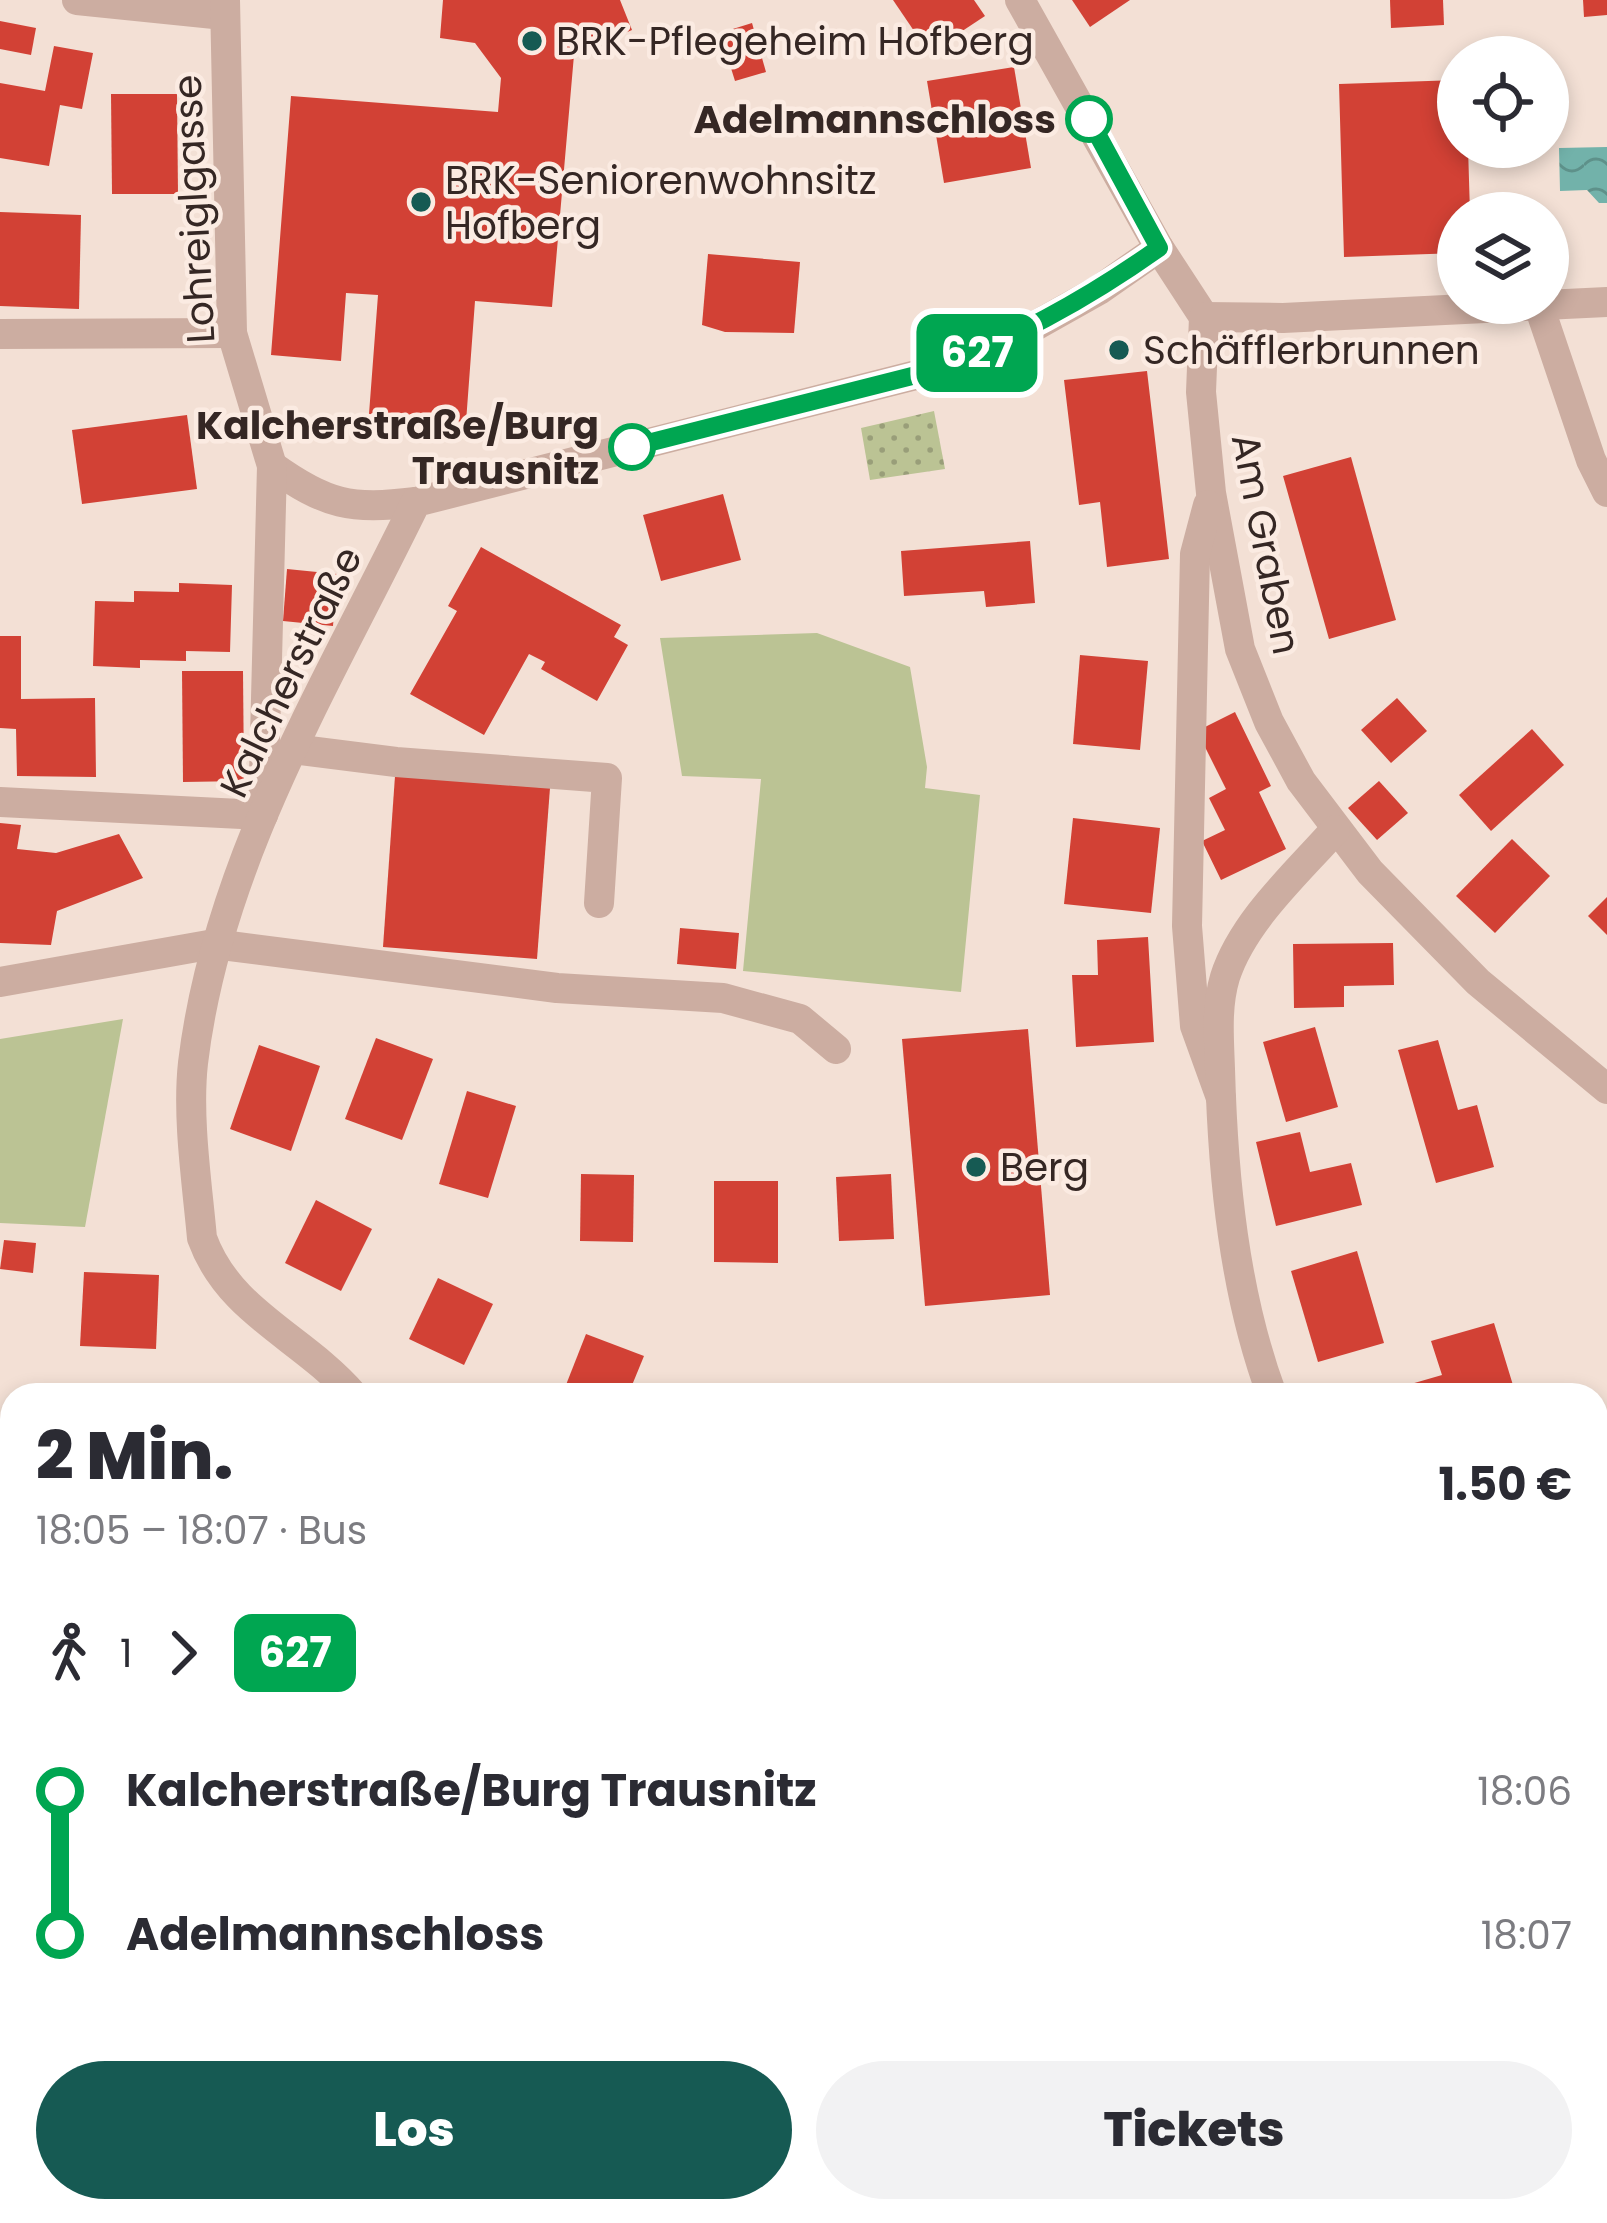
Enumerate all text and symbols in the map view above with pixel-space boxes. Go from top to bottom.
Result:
place label: BRK-Pflegeheim Hofberg [556,14,1034,69]
marker: BRK-Pflegeheim Hofberg [519,28,545,54]
map controls [1437,36,1569,324]
button: locate [1437,36,1569,168]
street label: Lohreiglgasse [160,73,228,345]
place label: Adelmannschloss [693,92,1056,147]
marker: Adelmannschloss [1067,97,1111,141]
place label: BRK-Seniorenwohnsitz Hofberg [445,153,877,253]
marker: BRK-Seniorenwohnsitz Hofberg [408,189,434,215]
button: layers [1437,192,1569,324]
line badge: 627 [908,314,1046,392]
text: 627 [940,323,1014,382]
place label: Schäfflerbrunnen [1143,323,1480,378]
marker: Schäfflerbrunnen [1106,337,1132,363]
place label: Kalcherstraße/Burg Trausnitz [196,398,599,498]
marker: Kalcherstraße/Burg Trausnitz [610,425,654,469]
street label: Am Graben [1218,429,1314,659]
street label: Kalcherstraße [206,537,376,807]
place label: Berg [1000,1140,1089,1195]
marker: Berg [963,1154,989,1180]
text: 2 Min. [36,1410,233,1502]
text: 1.50 € [1438,1453,1572,1516]
text: 18:05 – 18:07 · Bus [36,1503,367,1558]
icon: walk [36,1620,102,1686]
icon: forward [150,1620,216,1686]
text: 627 [258,1623,332,1682]
text: 1 [120,1626,132,1681]
text: Kalcherstraße/Burg Trausnitz [126,1759,817,1822]
text: 18:06 [1477,1764,1572,1819]
text: Adelmannschloss [126,1903,544,1966]
text: 18:07 [1481,1908,1572,1963]
button: Los [36,2061,792,2199]
button: Tickets [816,2061,1572,2199]

